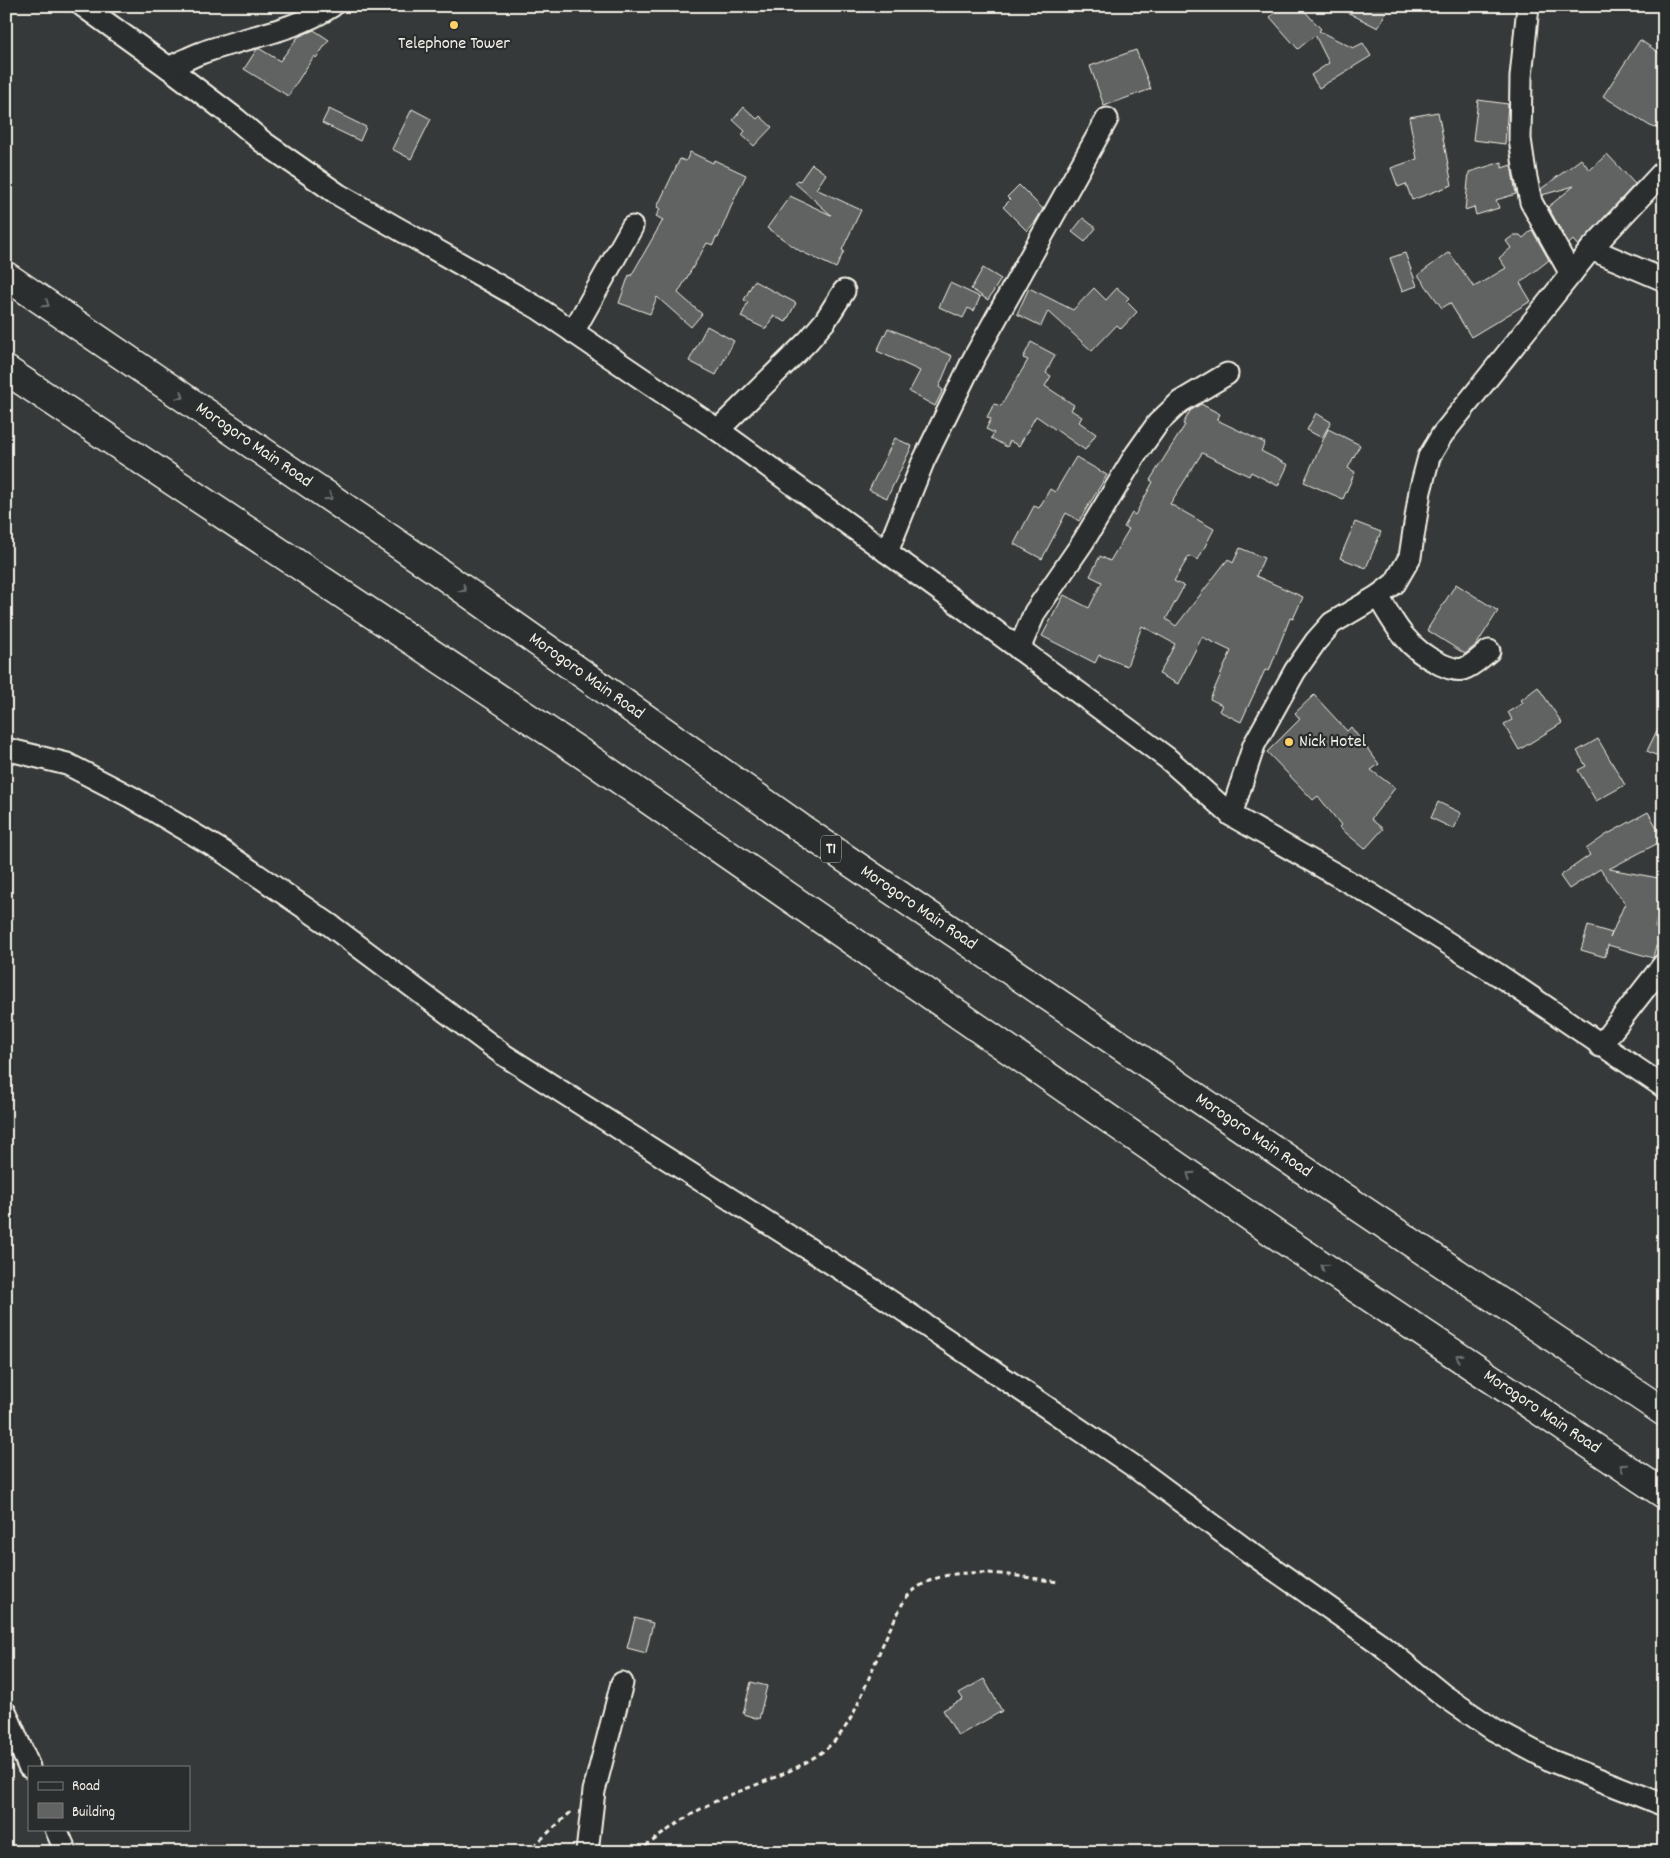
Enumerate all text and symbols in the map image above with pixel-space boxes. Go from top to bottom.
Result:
marker: Telephone Tower [448,19,460,31]
place label: Telephone Tower [398,32,510,57]
one-way arrow [41,298,50,307]
one-way arrow [175,390,184,399]
street label: Morogoro Main Road [190,397,317,494]
one-way arrow [323,491,333,500]
one-way arrow [457,584,466,592]
street label: Morogoro Main Road [523,627,649,726]
place label: Nick Hotel [1299,730,1367,755]
marker: Nick Hotel [1283,736,1295,748]
road number: T1 [821,836,841,862]
street label: Morogoro Main Road [855,859,982,957]
street label: Morogoro Main Road [1190,1087,1317,1184]
one-way arrow [1186,1172,1196,1181]
one-way arrow [1320,1264,1330,1273]
one-way arrow [1455,1354,1465,1363]
street label: Morogoro Main Road [1478,1364,1605,1461]
one-way arrow [1620,1464,1629,1473]
legend [28,1766,190,1830]
text: Road [72,1776,100,1798]
text: Building [72,1802,115,1824]

